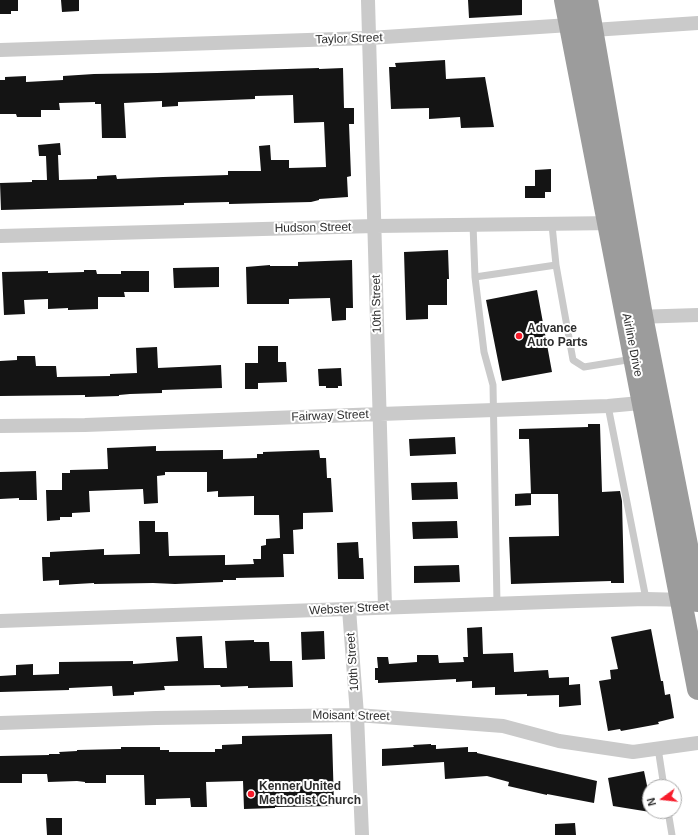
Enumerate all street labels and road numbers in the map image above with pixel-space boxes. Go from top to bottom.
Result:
street label: Taylor Street [315,31,383,47]
street label: Hudson Street [275,220,351,236]
street label: 10th Street [369,275,385,333]
street label: Airline Drive [619,312,645,378]
street label: Fairway Street [291,407,369,425]
street label: Webster Street [309,600,389,618]
street label: 10th Street [344,632,362,692]
street label: Moisant Street [312,708,390,724]

